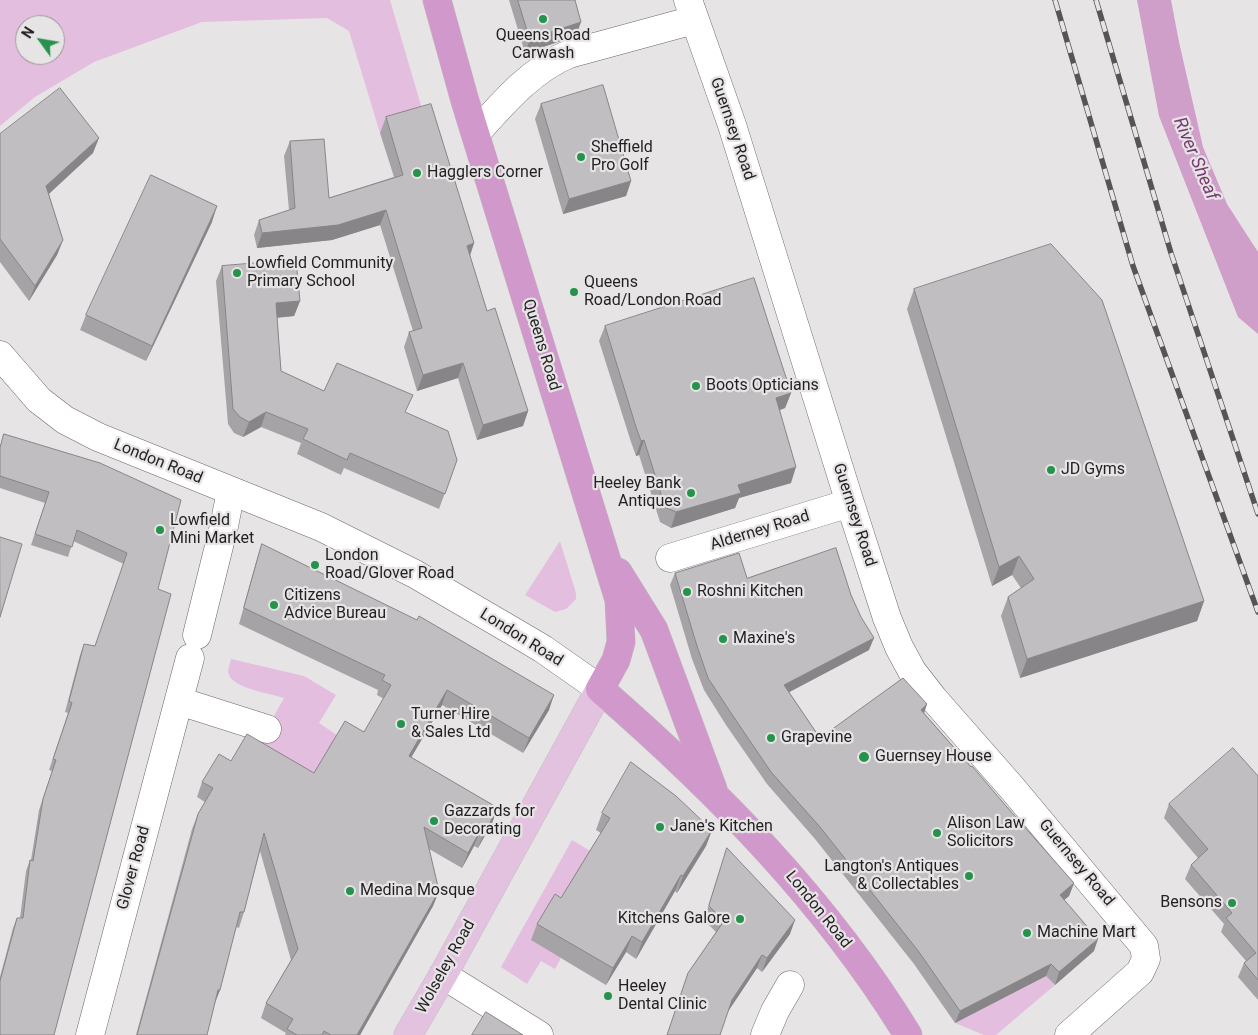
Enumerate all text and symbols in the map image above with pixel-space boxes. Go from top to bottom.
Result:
marker: Queens Road Carwash [537,13,549,25]
north arrow [15,15,65,65]
text: N [19,24,38,41]
place label: Queens Road Carwash [496,26,590,64]
street label: Guernsey Road [705,75,759,183]
water label: River Sheaf [1168,114,1222,204]
place label: Sheffield Pro Golf [591,138,653,176]
marker: Sheffield Pro Golf [575,151,587,163]
place label: Hagglers Corner [427,163,543,183]
marker: Hagglers Corner [411,167,423,179]
place label: Lowfield Community Primary School [247,254,393,292]
marker: Lowfield Community Primary School [231,267,243,279]
place label: Queens Road/London Road [584,273,722,311]
marker: Queens Road/London Road [568,286,580,298]
street label: Queens Road [518,297,564,393]
place label: Boots Opticians [706,376,819,396]
marker: Boots Opticians [690,380,702,392]
street label: London Road [111,435,205,489]
place label: JD Gyms [1061,460,1125,480]
street label: Guernsey Road [828,461,880,569]
marker: JD Gyms [1045,464,1057,476]
place label: Heeley Bank Antiques [593,474,681,512]
marker: Heeley Bank Antiques [685,487,697,499]
street label: Alderney Road [708,507,812,555]
place label: Lowfield Mini Market [170,511,254,549]
marker: Lowfield Mini Market [154,524,166,536]
place label: London Road/Glover Road [325,546,454,584]
marker: London Road/Glover Road [309,559,321,571]
place label: Roshni Kitchen [697,582,803,602]
place label: Citizens Advice Bureau [284,586,386,624]
marker: Roshni Kitchen [681,586,693,598]
marker: Citizens Advice Bureau [268,599,280,611]
street label: London Road [476,605,566,671]
place label: Maxine's [733,629,795,649]
marker: Maxine's [717,633,729,645]
place label: Turner Hire & Sales Ltd [411,705,491,743]
marker: Turner Hire & Sales Ltd [395,718,407,730]
place label: Grapevine [781,728,852,748]
marker: Grapevine [765,732,777,744]
place label: Guernsey House [875,747,992,767]
marker: Guernsey House [857,750,871,764]
place label: Gazzards for Decorating [444,802,535,840]
place label: Alison Law Solicitors [947,814,1025,852]
marker: Gazzards for Decorating [428,815,440,827]
street label: Guernsey Road [1034,816,1118,910]
place label: Jane's Kitchen [670,817,773,837]
marker: Jane's Kitchen [654,821,666,833]
street label: Glover Road [114,824,154,912]
marker: Alison Law Solicitors [931,827,943,839]
place label: Langton's Antiques & Collectables [824,857,959,895]
street label: London Road [781,867,855,953]
marker: Langton's Antiques & Collectables [963,870,975,882]
place label: Medina Mosque [360,881,475,901]
marker: Medina Mosque [344,885,356,897]
place label: Bensons [1160,893,1222,913]
marker: Bensons [1226,897,1238,909]
place label: Kitchens Galore [618,909,730,929]
marker: Kitchens Galore [734,913,746,925]
street label: Wolseley Road [412,917,480,1017]
place label: Machine Mart [1037,923,1136,943]
marker: Machine Mart [1021,927,1033,939]
place label: Heeley Dental Clinic [618,977,707,1015]
marker: Heeley Dental Clinic [602,990,614,1002]

